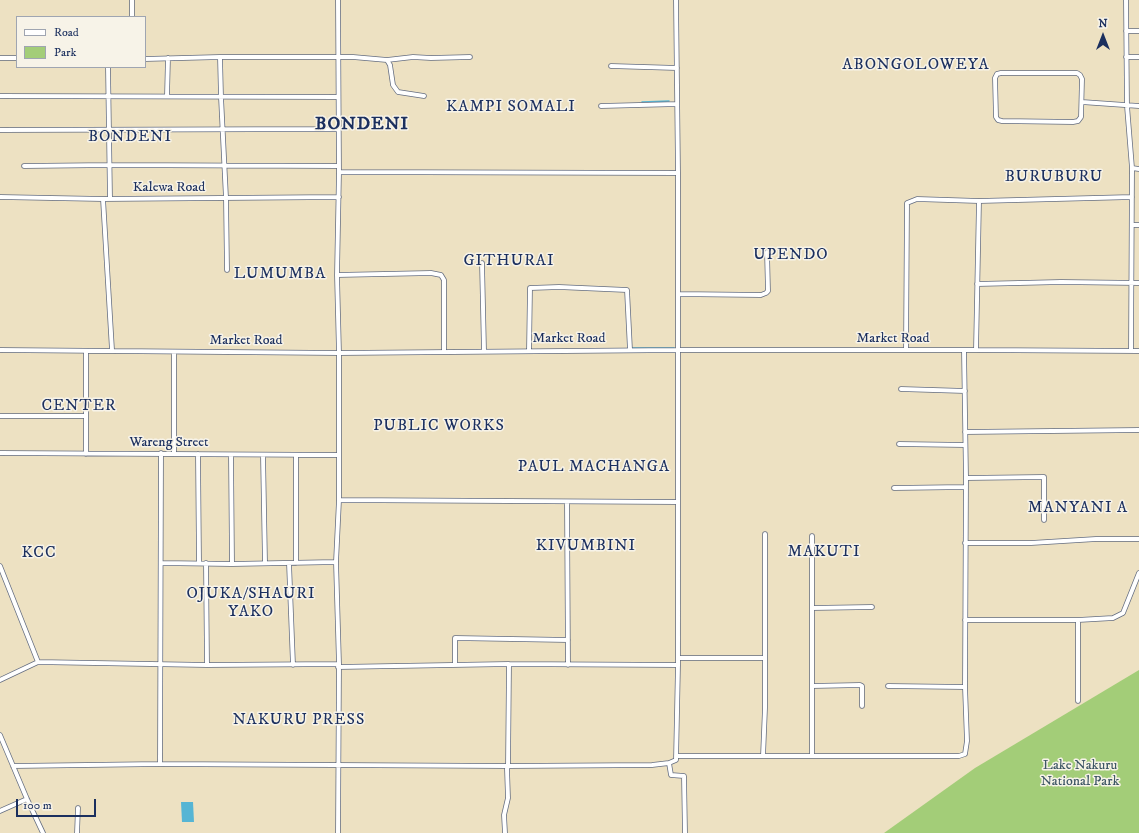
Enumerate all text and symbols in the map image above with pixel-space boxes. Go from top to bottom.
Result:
legend [16,16,146,68]
north arrow [1083,16,1123,56]
text: N [1098,17,1108,31]
text: Road [54,25,79,40]
text: Park [54,45,76,60]
district label: ABONGOLOWEYA [842,56,990,76]
district label: KAMPI SOMALI [446,98,576,118]
district label: BONDENI [315,114,409,136]
district label: BONDENI [88,128,172,148]
district label: BURUBURU [1005,168,1103,188]
street label: Kalewa Road [133,180,205,196]
district label: UPENDO [753,246,829,266]
district label: GITHURAI [463,252,555,272]
district label: LUMUMBA [234,265,326,285]
street label: Market Road [533,331,605,347]
street label: Market Road [857,331,929,347]
street label: Market Road [210,333,282,349]
district label: CENTER [41,397,117,417]
district label: PUBLIC WORKS [373,417,505,437]
street label: Wareng Street [129,435,209,451]
district label: PAUL MACHANGA [518,458,670,478]
district label: MANYANI A [1028,499,1128,519]
district label: KIVUMBINI [536,537,636,557]
district label: MAKUTI [788,543,860,563]
district label: KCC [21,544,57,564]
district label: OJUKA/SHAURI YAKO [186,585,316,623]
district label: NAKURU PRESS [233,711,365,731]
park label: Lake Nakuru National Park [1041,758,1119,790]
scale bar [18,791,98,817]
text: 100 m [23,798,52,813]

